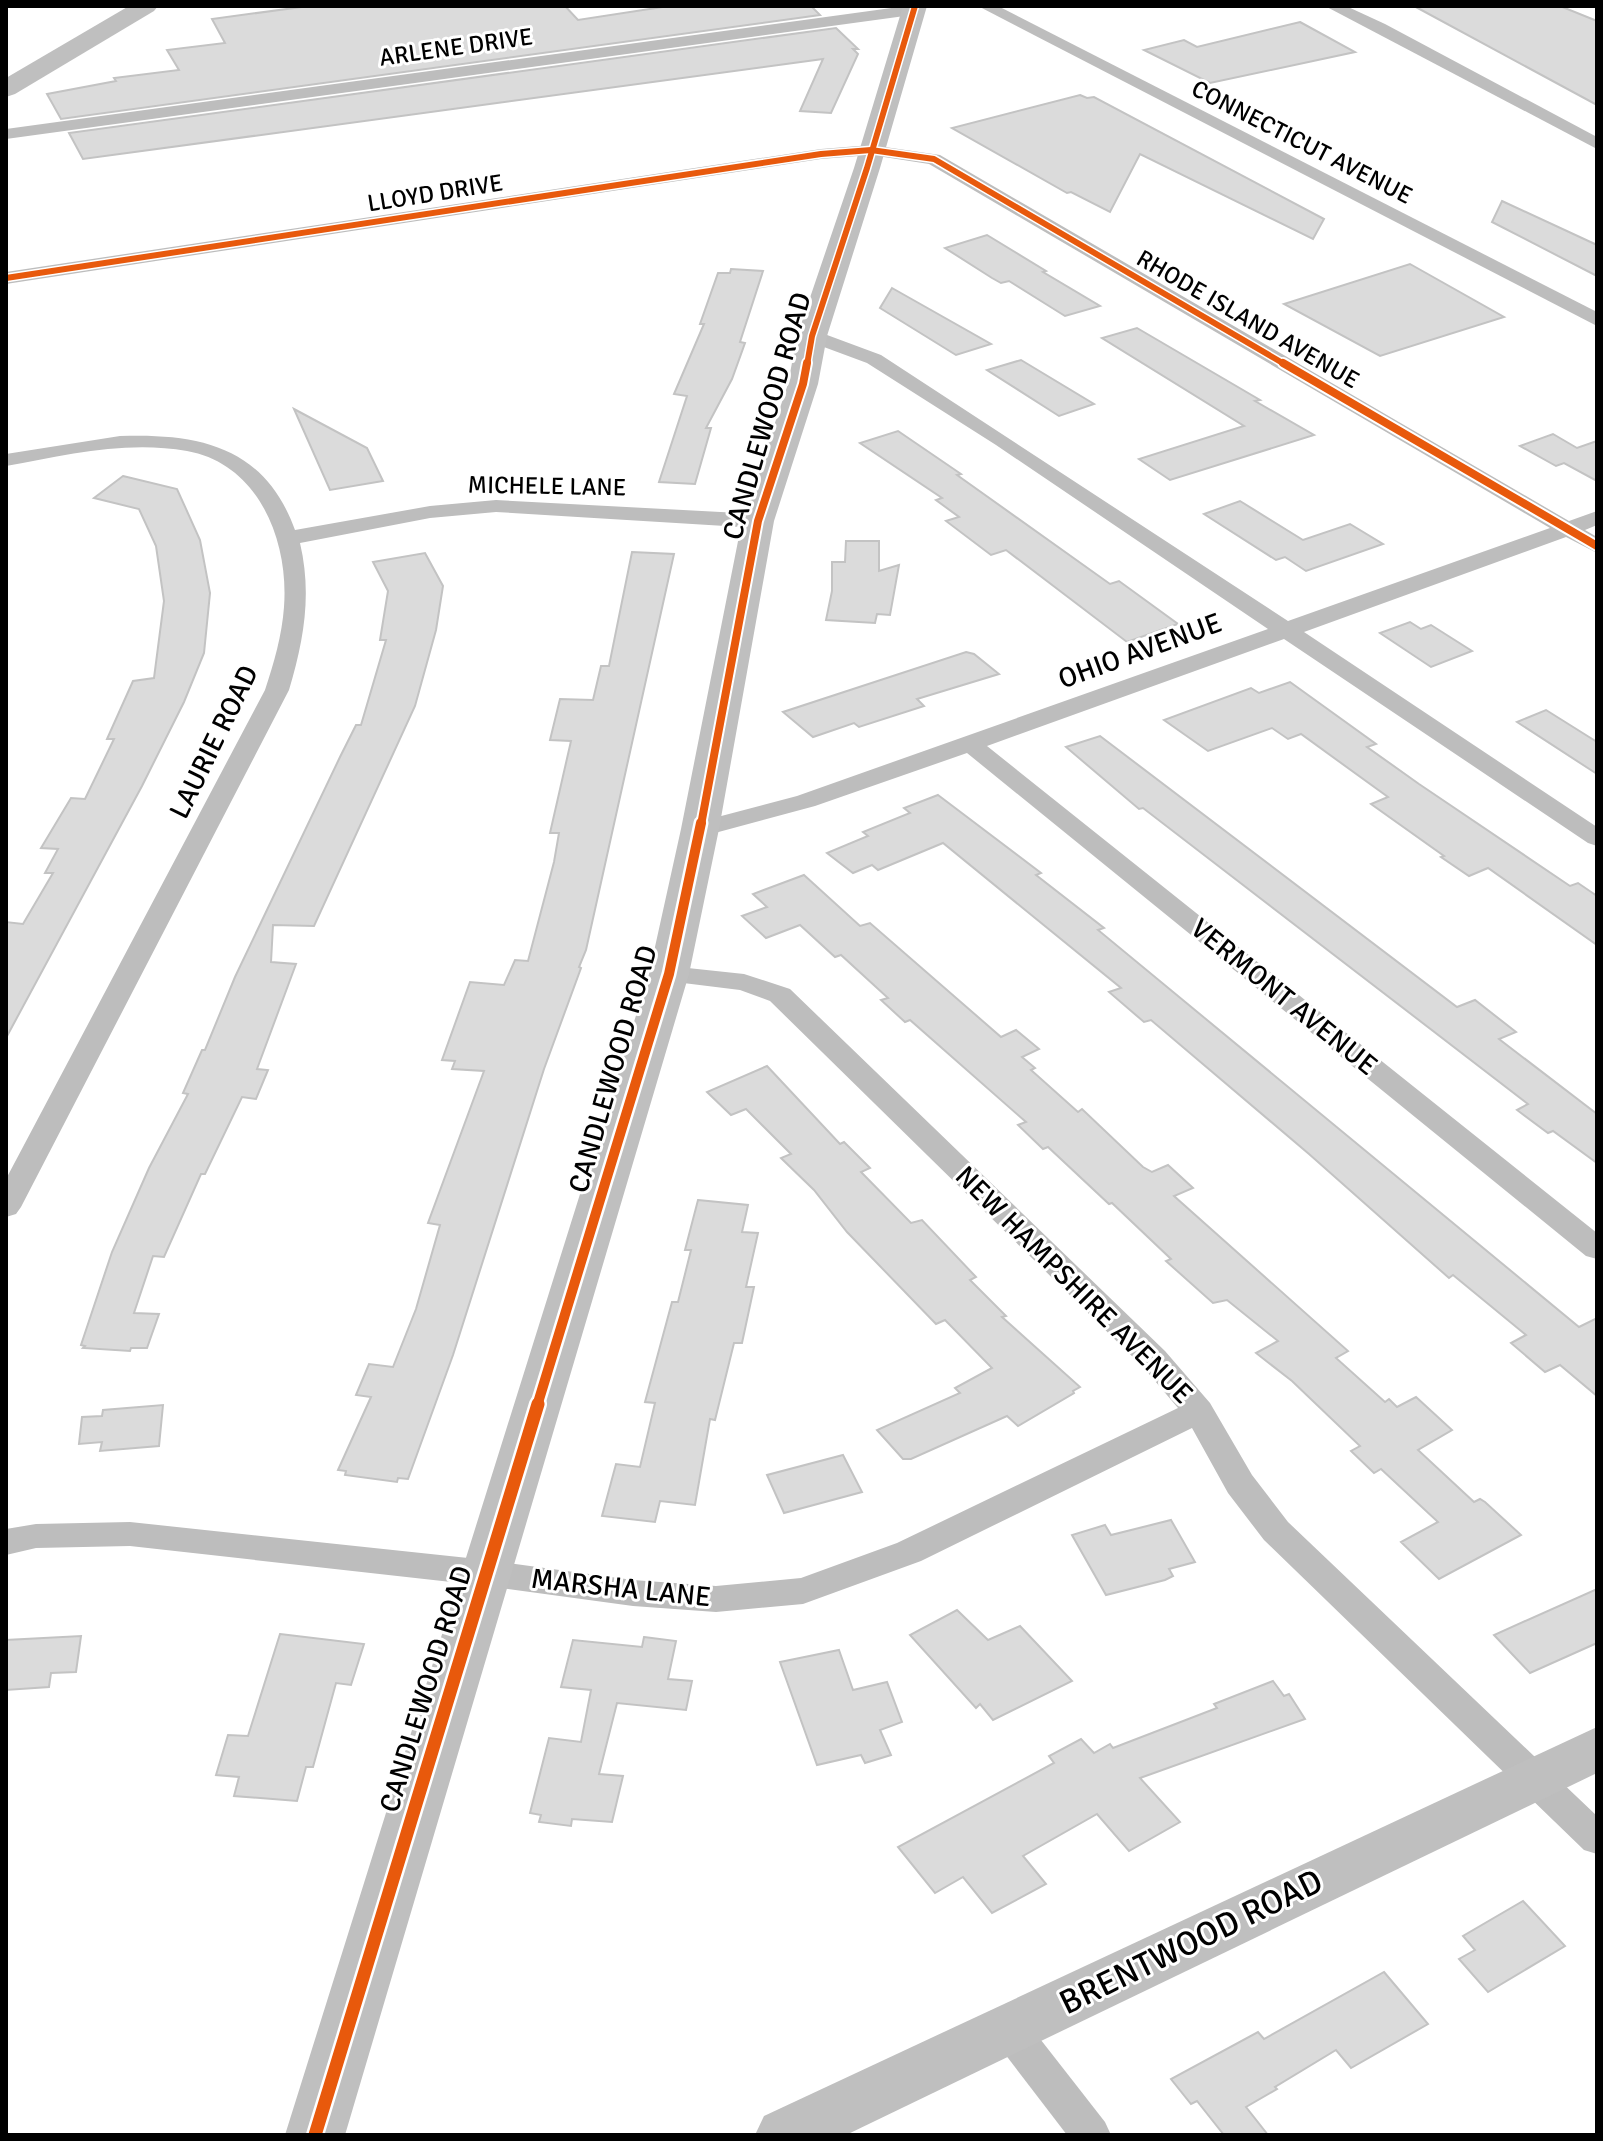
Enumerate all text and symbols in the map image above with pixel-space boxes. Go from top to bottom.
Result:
street label: ARLENE DRIVE [377,21,535,73]
street label: CONNECTICUT AVENUE [1187,73,1417,211]
street label: LLOYD DRIVE [365,167,505,219]
street label: RHODE ISLAND AVENUE [1131,243,1365,395]
street label: CANDLEWOOD ROAD [715,288,819,544]
street label: MICHELE LANE [467,470,627,502]
street label: OHIO AVENUE [1054,606,1226,696]
street label: LAURIE ROAD [162,660,266,824]
street label: VERMONT AVENUE [1184,911,1384,1083]
street label: CANDLEWOOD ROAD [561,941,665,1197]
street label: NEW HAMPSHIRE AVENUE [948,1159,1200,1411]
street label: CANDLEWOOD ROAD [372,1562,480,1816]
street label: MARSHA LANE [529,1562,713,1614]
street label: BRENTWOOD ROAD [1053,1860,1329,2024]

